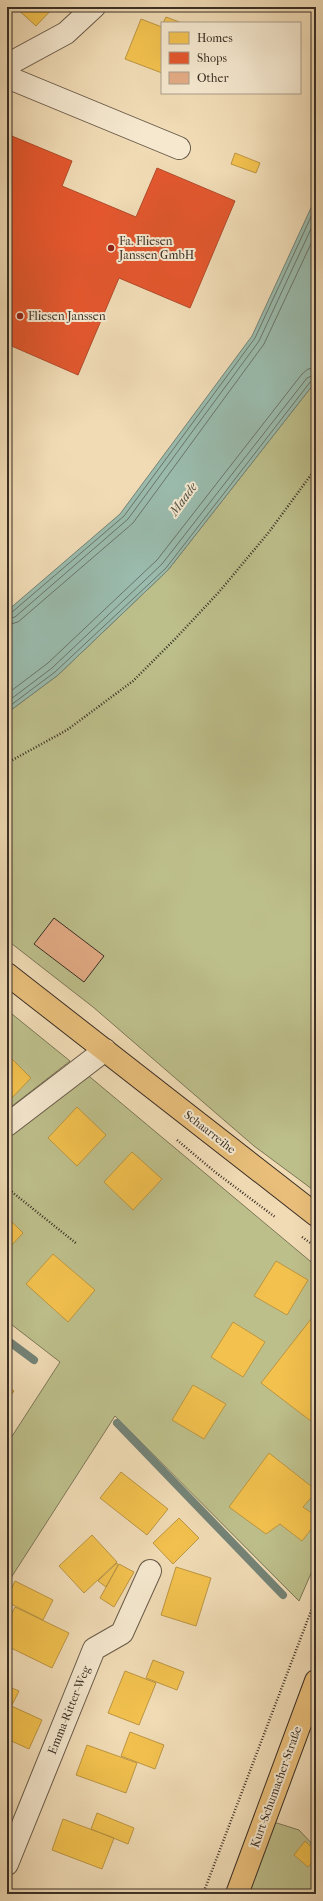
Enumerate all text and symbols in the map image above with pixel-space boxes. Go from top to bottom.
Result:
legend [161,22,301,94]
text: Homes [197,31,233,45]
text: Shops [197,51,227,65]
text: Other [197,71,229,85]
place label: Fa. Fliesen Janssen GmbH [118,234,195,262]
marker: Fa. Fliesen Janssen GmbH [106,243,116,253]
place label: Fliesen Janssen [28,309,106,323]
marker: Fliesen Janssen [15,311,25,321]
water label: Maade [166,479,200,519]
street label: Schaarreihe [181,1108,239,1156]
street label: Emma-Ritter-Weg [45,1663,93,1756]
street label: Kurt-Schumacher-Straße [248,1724,304,1849]

